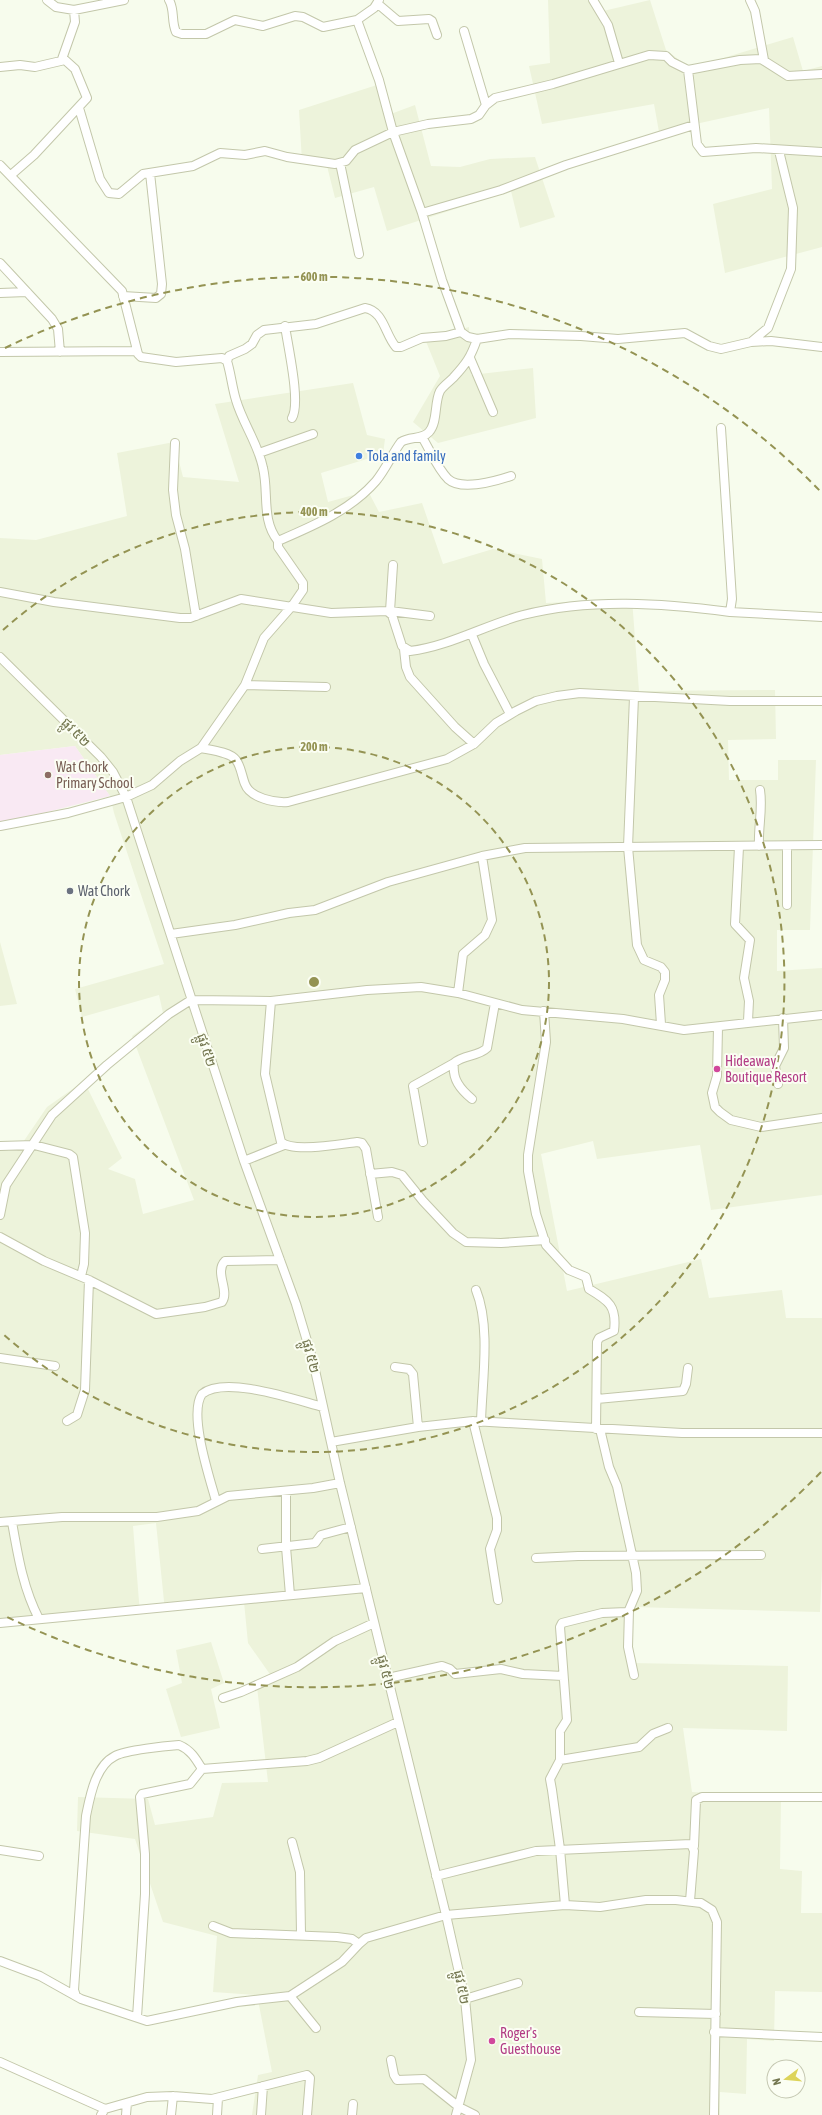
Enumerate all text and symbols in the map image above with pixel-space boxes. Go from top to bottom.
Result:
text: 600 m [300,270,328,284]
place label: Tola and family [367,448,446,464]
marker: Tola and family [354,451,364,461]
text: 400 m [299,505,328,519]
street label: ផ្លូវ ៥២ [55,714,94,753]
text: 200 m [300,740,328,754]
place label: Wat Chork Primary School [56,759,134,791]
marker: Wat Chork Primary School [43,770,53,780]
place label: Wat Chork [78,883,130,899]
marker: Wat Chork [65,886,75,896]
centre of rings [307,975,321,989]
street label: ផ្លូវ ៥២ [190,1031,220,1070]
place label: Hideaway Boutique Resort [725,1053,807,1085]
marker: Hideaway Boutique Resort [712,1064,722,1074]
street label: ផ្លូវ ៥២ [295,1337,323,1376]
street label: ផ្លូវ ៥២ [370,1653,398,1692]
street label: ផ្លូវ ៥២ [447,1968,473,2006]
place label: Roger's Guesthouse [500,2025,561,2057]
marker: Roger's Guesthouse [487,2036,497,2046]
north arrow [766,2059,806,2099]
text: N [770,2077,783,2087]

